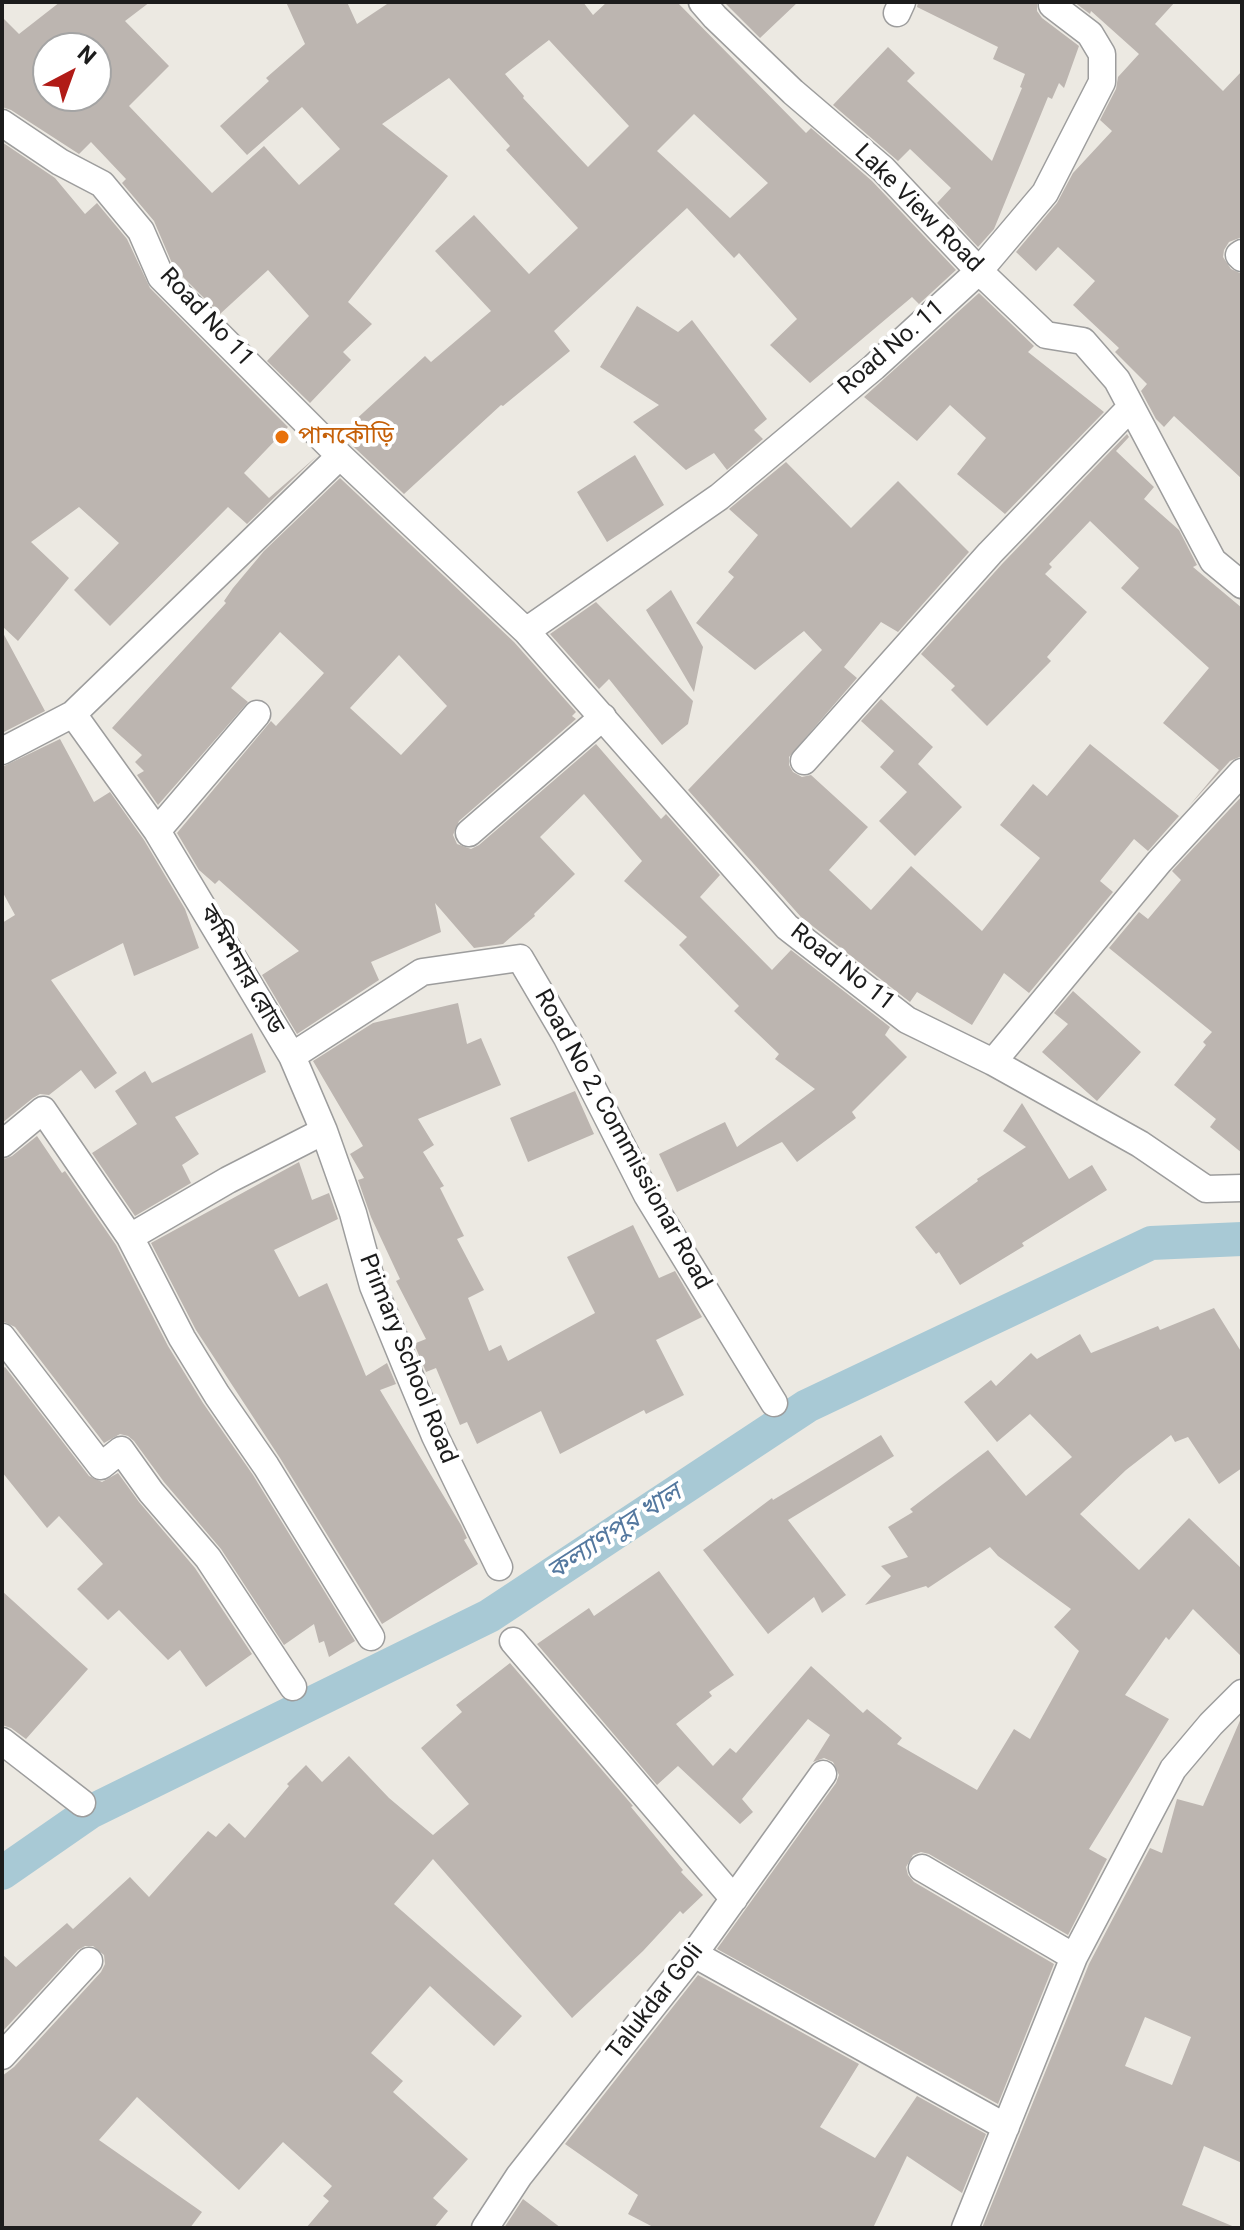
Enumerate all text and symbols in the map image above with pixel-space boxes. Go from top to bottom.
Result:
north arrow [32,32,112,112]
text: N [73,40,101,70]
street label: Lake View Road [848,139,988,279]
street label: Road No 11 [153,263,259,373]
street label: Road No. 11 [833,294,951,402]
place label: পানকৌড়ি [298,423,394,451]
marker: পানকৌড়ি [273,428,291,446]
street label: কমিশনার রোড [192,900,290,1040]
street label: Road No 11 [784,918,900,1018]
street label: Road No 2, Commissionar Road [527,985,717,1295]
street label: Primary School Road [352,1250,462,1468]
water label: কল্যাণপুর খাল [542,1478,688,1588]
street label: Talukdar Goli [602,1938,710,2066]

